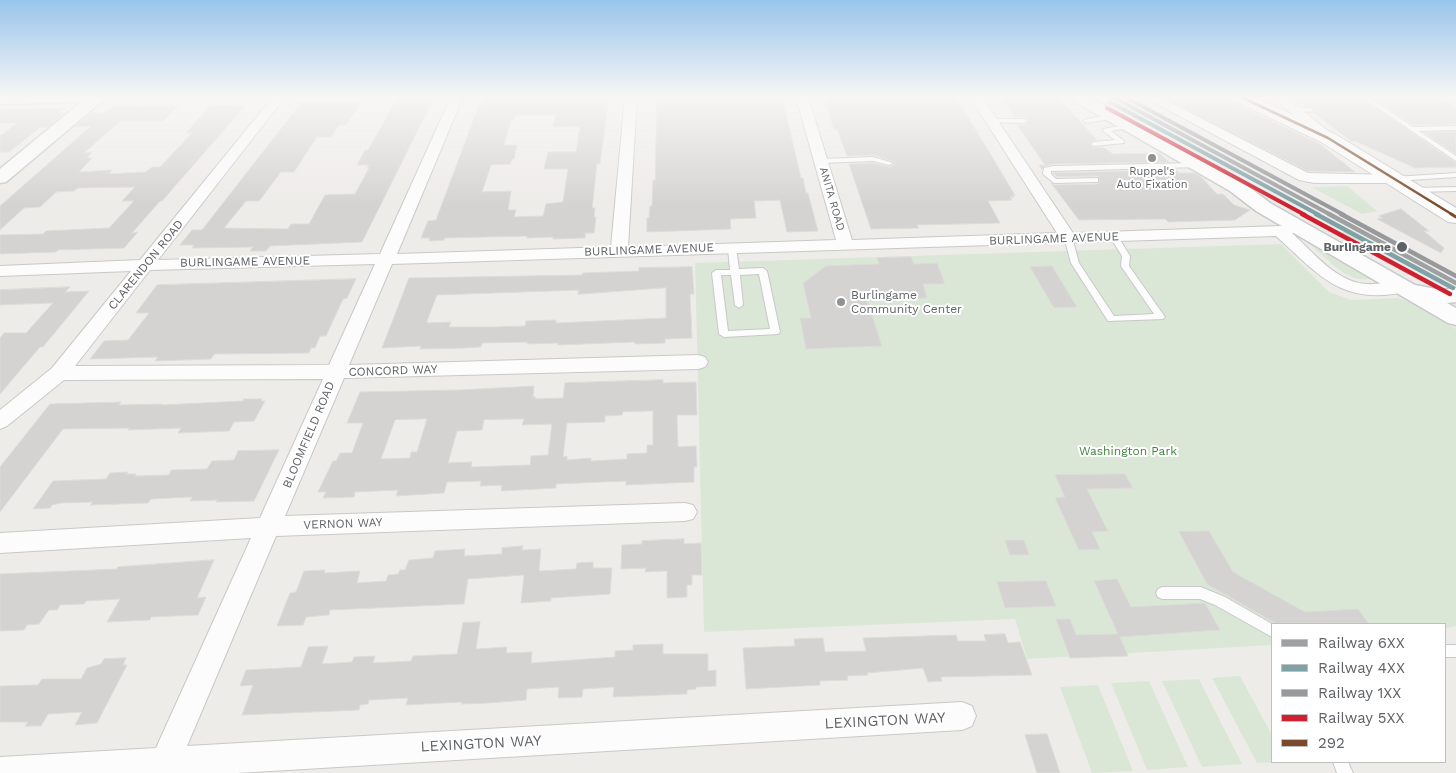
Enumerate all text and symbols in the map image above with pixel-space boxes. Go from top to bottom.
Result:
marker: Ruppel's Auto Fixation [1146,152,1158,164]
place label: Ruppel's Auto Fixation [1116,165,1188,191]
street label: ANITA ROAD [817,166,847,232]
street label: CLARENDON ROAD [105,217,187,313]
street label: BURLINGAME AVENUE [989,230,1119,248]
place label: Burlingame [1323,240,1391,254]
marker: Burlingame [1395,240,1409,254]
street label: BURLINGAME AVENUE [584,241,714,259]
street label: BURLINGAME AVENUE [180,254,310,270]
place label: Burlingame Community Center [851,288,962,316]
marker: Burlingame Community Center [835,296,847,308]
street label: CONCORD WAY [348,362,438,380]
street label: BLOOMFIELD ROAD [280,379,338,491]
park label: Washington Park [1079,444,1177,458]
street label: VERNON WAY [303,515,383,533]
legend [1271,623,1446,763]
text: Railway 6XX [1318,634,1405,652]
text: Railway 4XX [1318,659,1405,677]
text: Railway 1XX [1318,684,1401,702]
street label: LEXINGTON WAY [824,709,946,733]
text: Railway 5XX [1318,709,1404,727]
street label: LEXINGTON WAY [420,732,542,756]
text: 292 [1318,734,1345,752]

